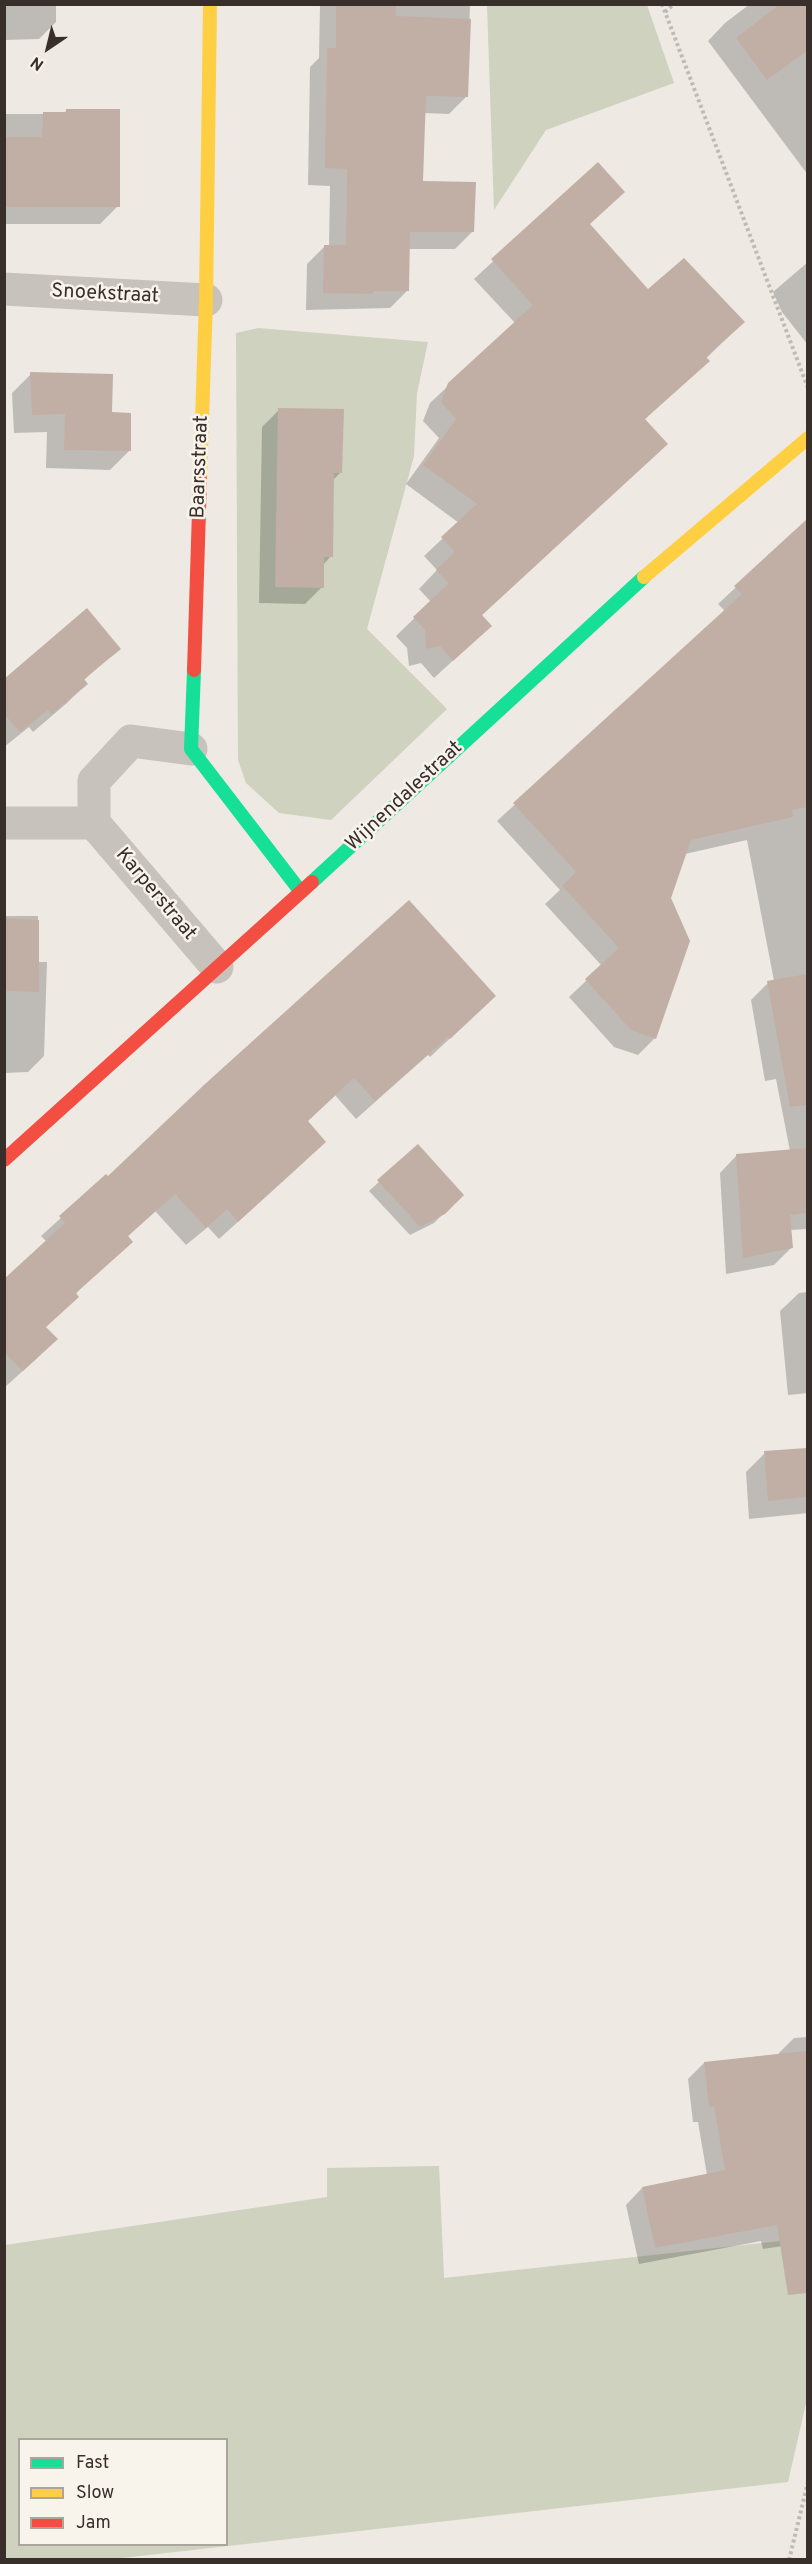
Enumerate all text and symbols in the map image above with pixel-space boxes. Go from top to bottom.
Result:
north arrow [18,18,78,78]
text: N [27,51,48,74]
street label: Snoekstraat [51,280,159,310]
street label: Baarsstraat [187,415,215,519]
street label: Wijnendalestraat [342,737,468,857]
street label: Karperstraat [109,844,201,946]
legend [18,2438,228,2546]
text: Fast [76,2452,109,2475]
text: Slow [76,2482,114,2505]
text: Jam [76,2512,111,2535]

